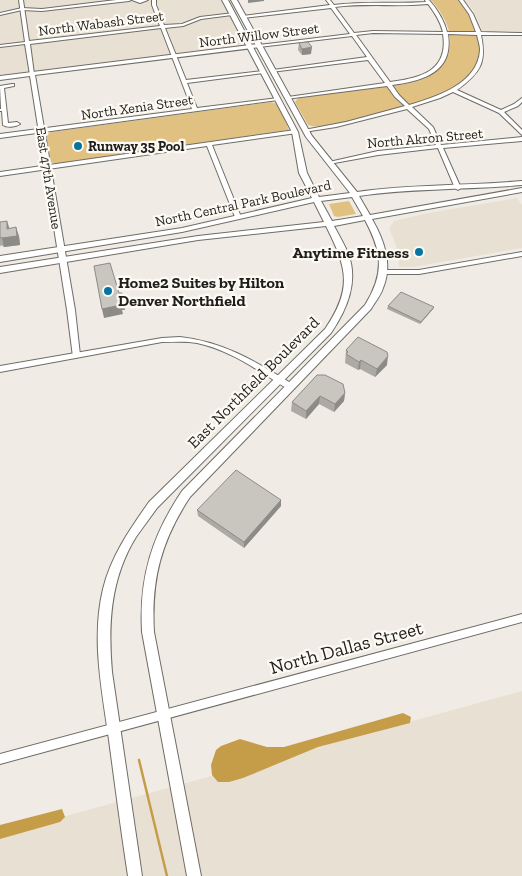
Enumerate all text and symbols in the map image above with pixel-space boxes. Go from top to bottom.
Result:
street label: North Wabash Street [37,7,165,40]
street label: North Willow Street [198,20,321,51]
street label: North Xenia Street [80,91,195,124]
street label: North Akron Street [366,125,484,152]
street label: East 47th Avenue [32,126,65,231]
place label: Runway 35 Pool [88,138,184,155]
marker: Runway 35 Pool [72,140,84,152]
street label: North Central Park Boulevard [154,176,333,230]
place label: Anytime Fitness [292,243,409,262]
marker: Anytime Fitness [413,246,425,258]
place label: Home2 Suites by Hilton Denver Northfield [118,273,285,310]
marker: Home2 Suites by Hilton Denver Northfield [102,285,114,297]
street label: East Northfield Boulevard [184,313,323,452]
street label: North Dallas Street [267,616,425,679]

